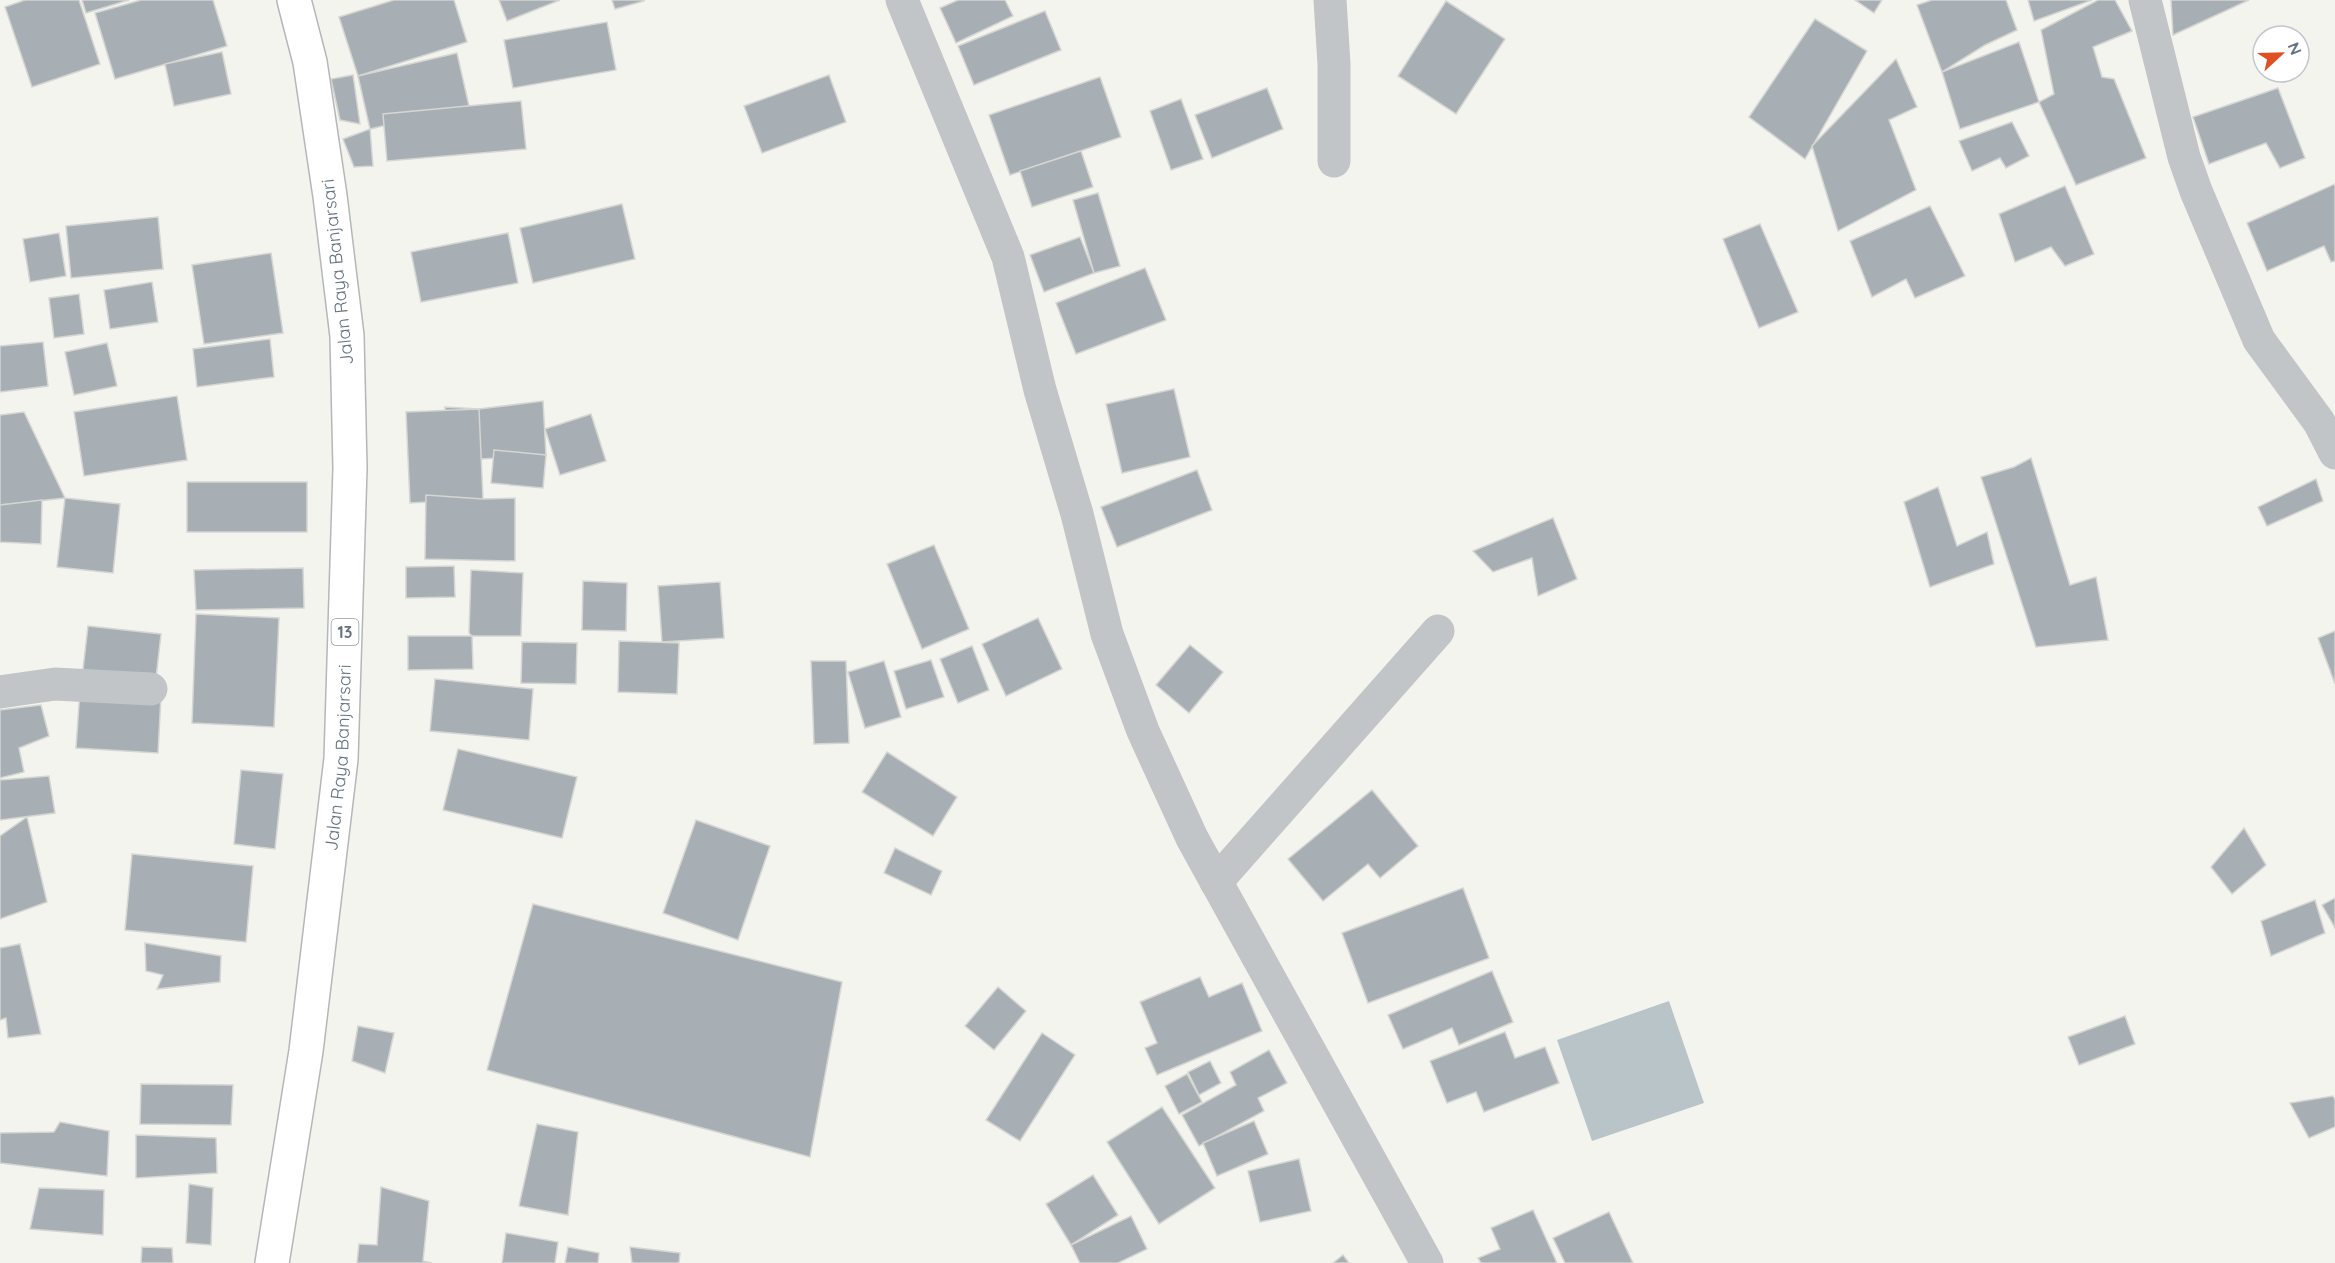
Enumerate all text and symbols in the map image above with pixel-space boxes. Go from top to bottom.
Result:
north arrow [2251,24,2311,84]
text: N [2283,39,2306,58]
street label: Jalan Raya Banjarsari [316,178,358,366]
road number: 13 [332,619,358,645]
street label: Jalan Raya Banjarsari [319,664,355,852]

